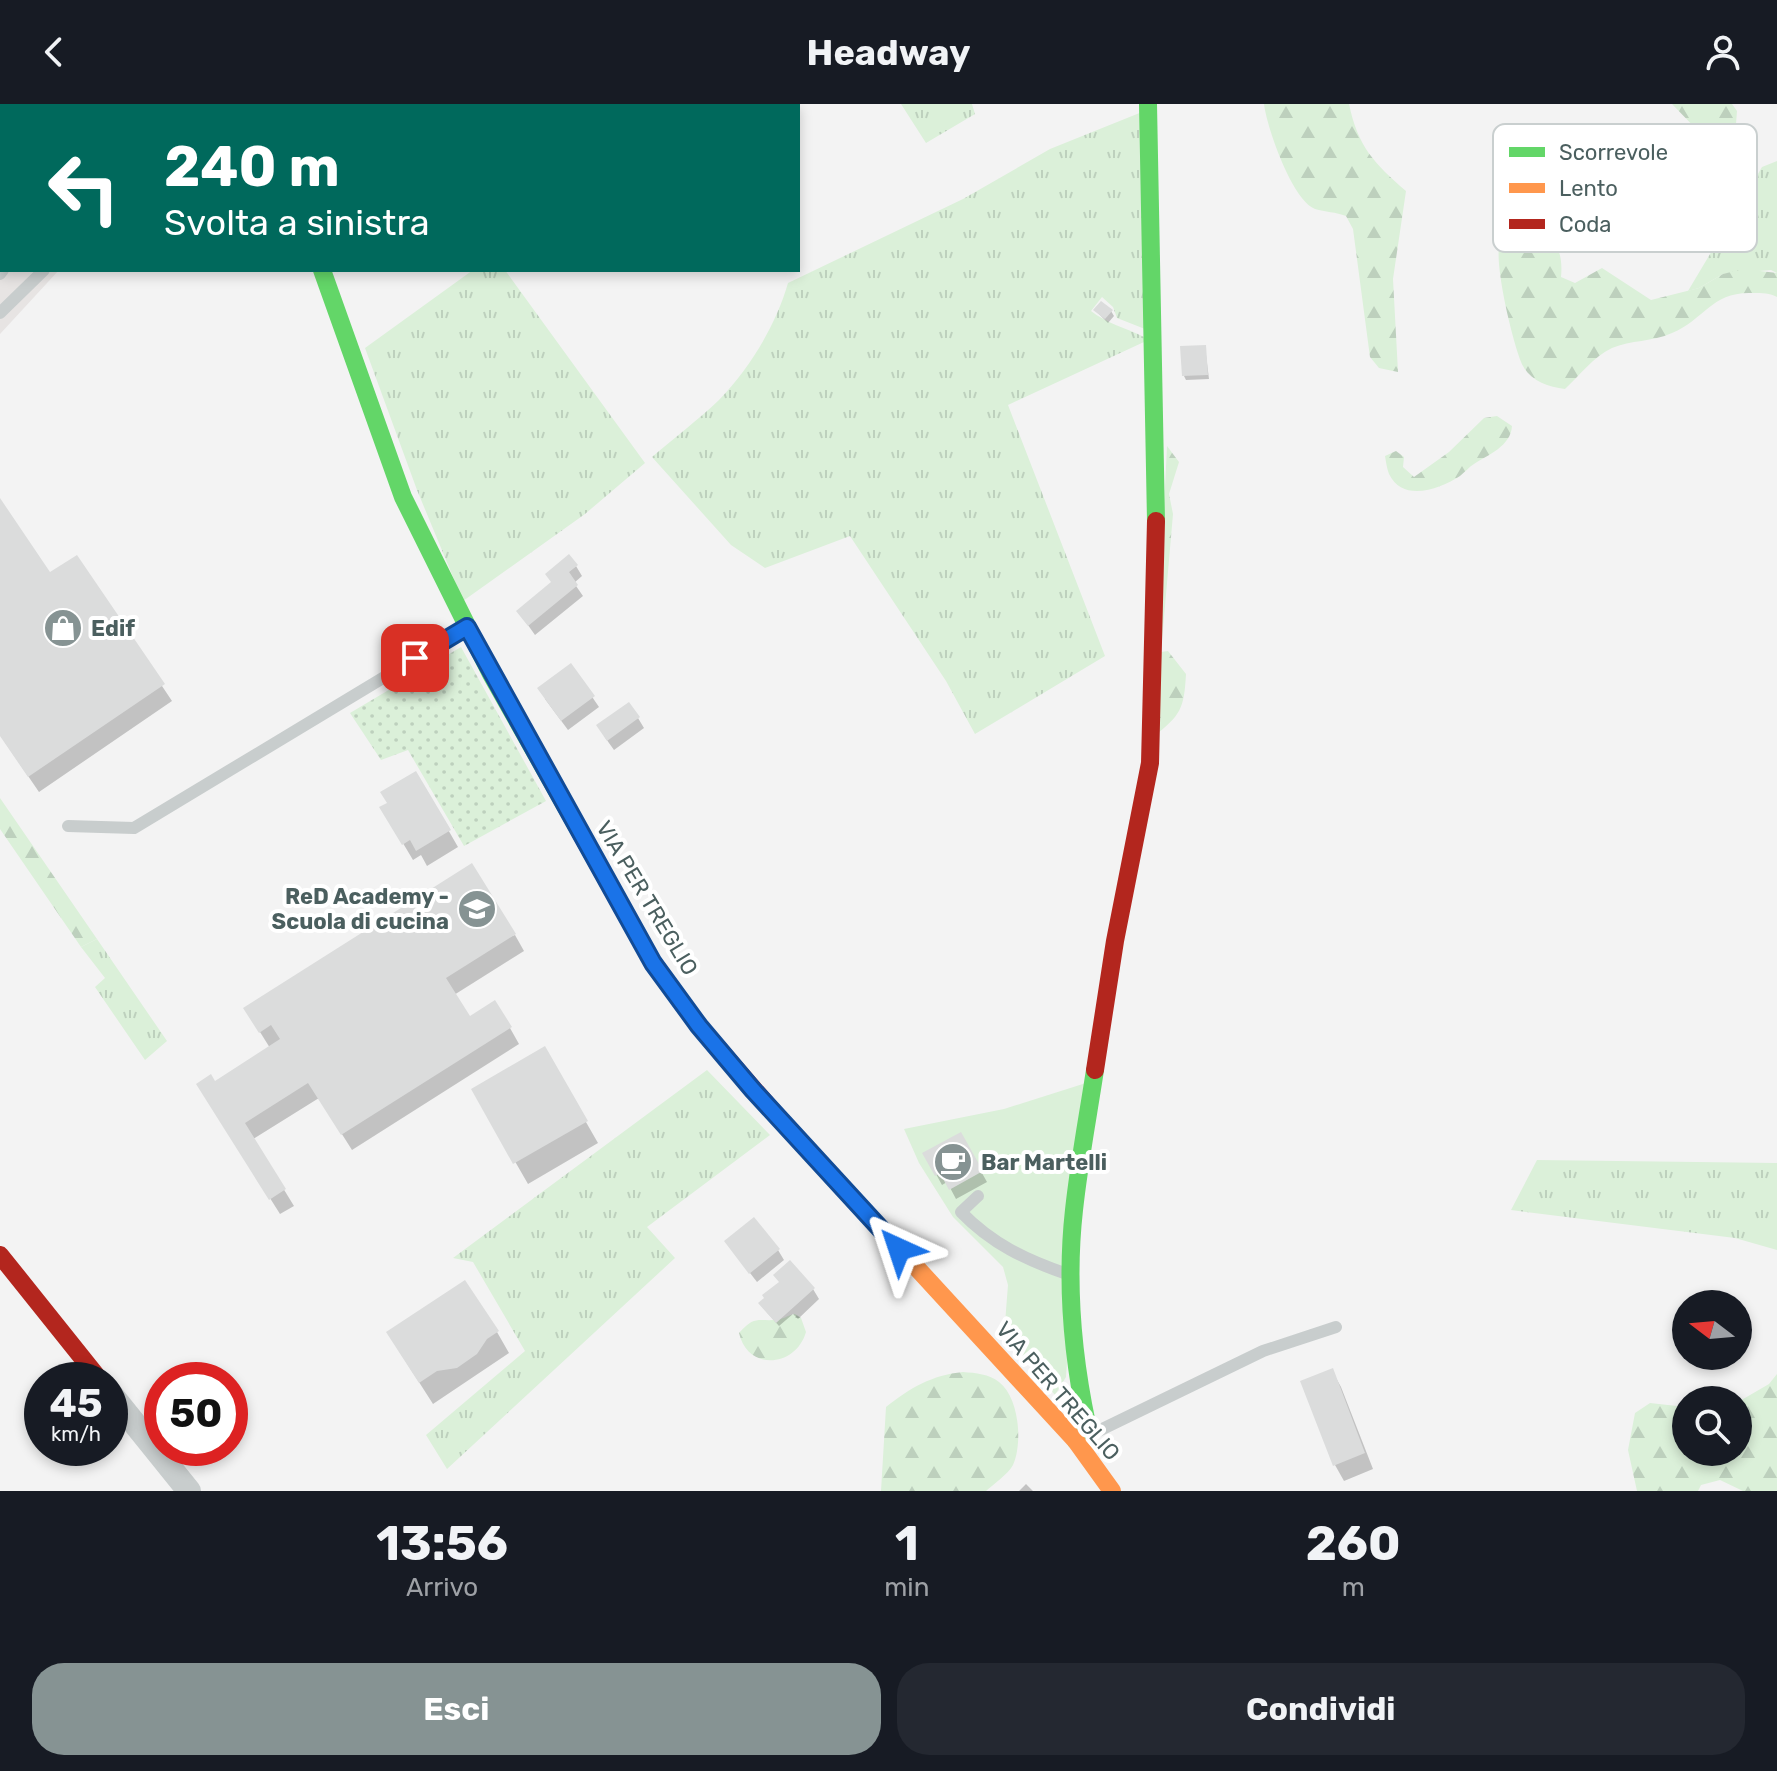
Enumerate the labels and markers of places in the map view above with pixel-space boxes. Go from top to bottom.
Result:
shop icon: Edif [42,607,84,649]
place label: Edif [91,615,135,642]
pin [381,624,449,692]
place label: ReD Academy - Scuola di cucina [272,883,449,935]
school or university icon: ReD Academy - Scuola di cucina [456,888,498,930]
cafe icon: Bar Martelli [932,1141,974,1183]
place label: Bar Martelli [981,1149,1107,1176]

